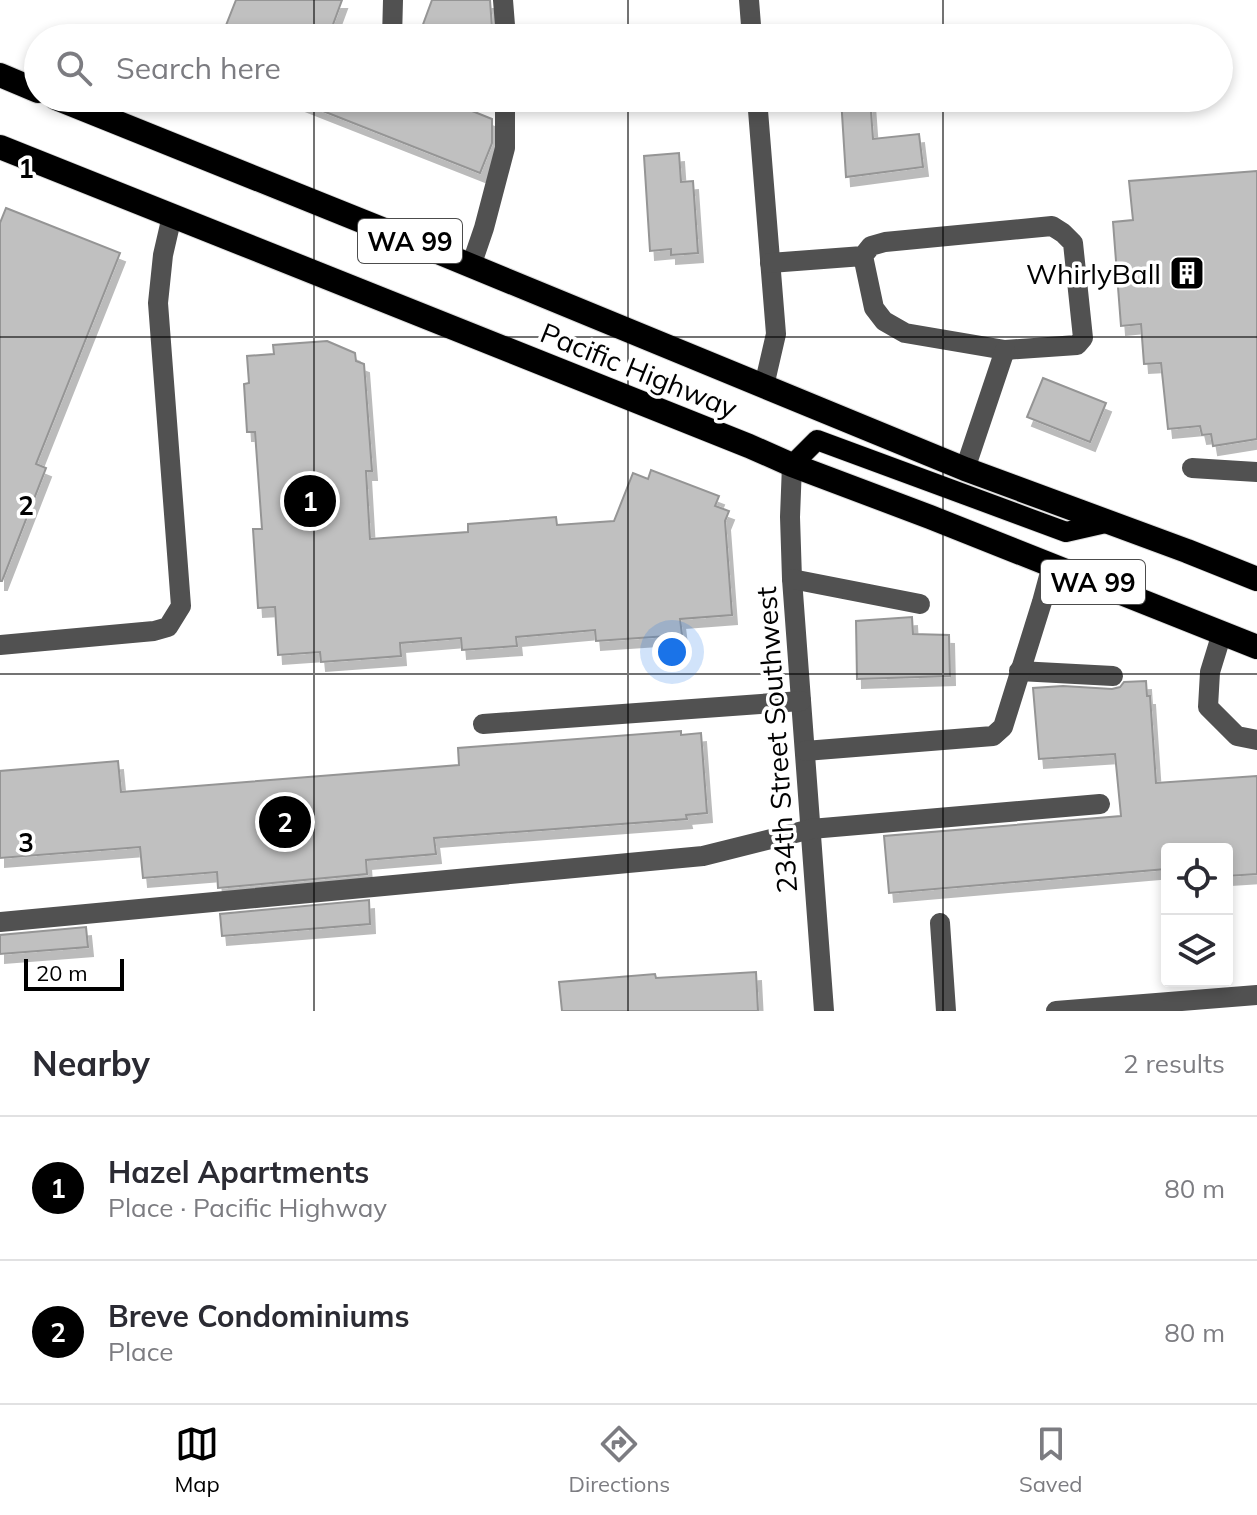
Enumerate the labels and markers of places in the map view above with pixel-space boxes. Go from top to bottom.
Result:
building icon: WhirlyBall [1168,254,1206,292]
place label: WhirlyBall [1026,256,1161,291]
pin: 1 [284,471,336,531]
pin: 2 [259,792,311,852]

